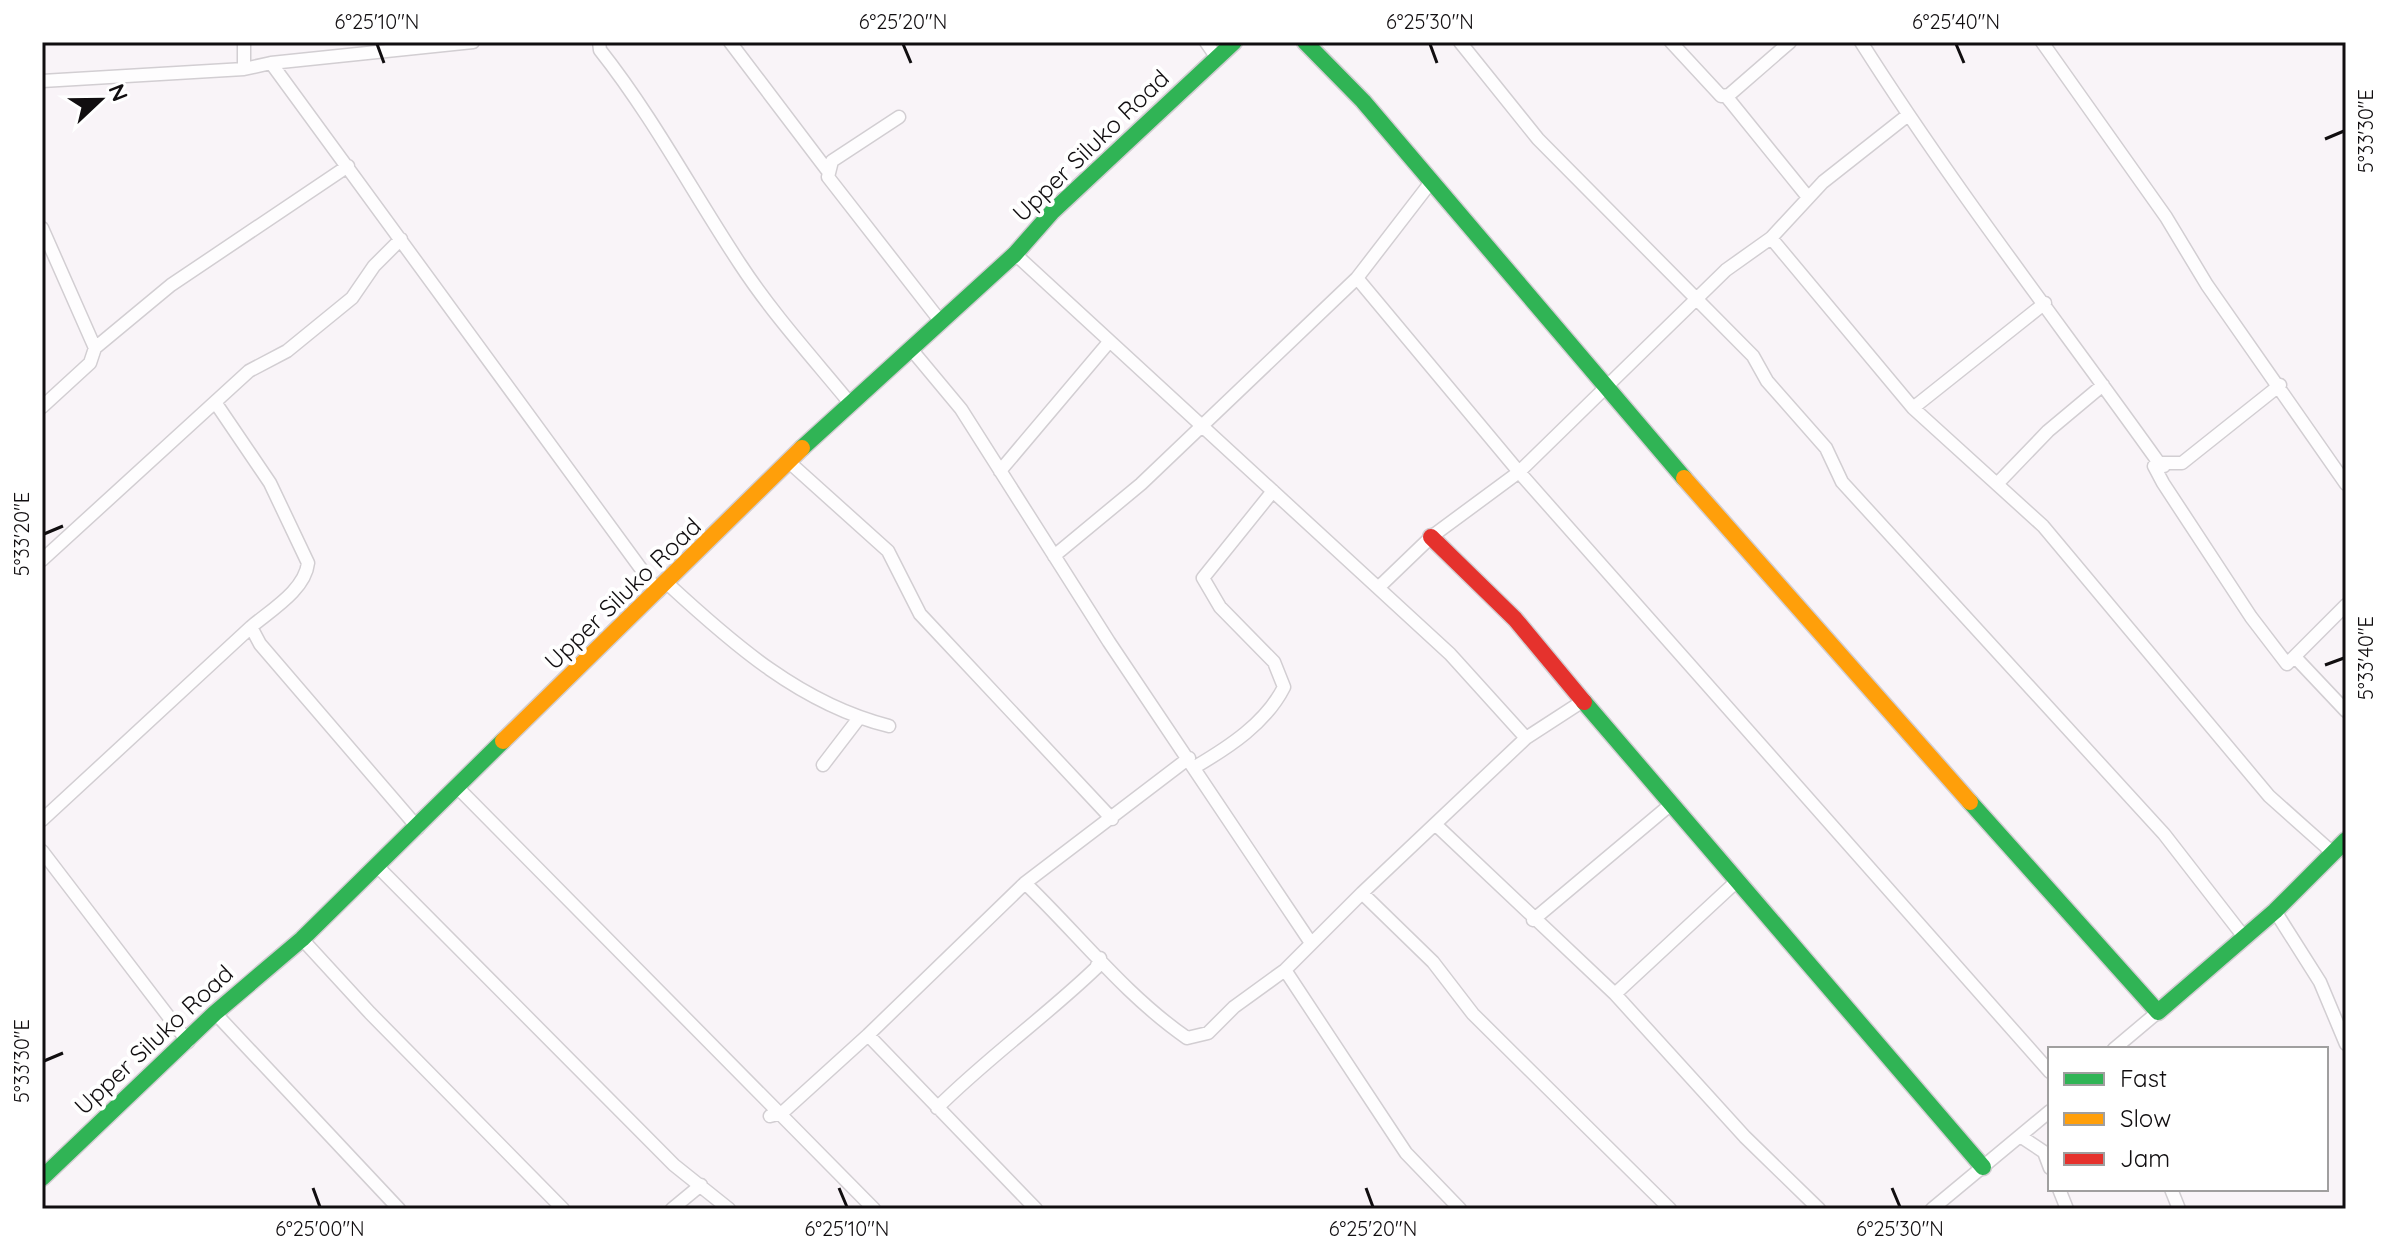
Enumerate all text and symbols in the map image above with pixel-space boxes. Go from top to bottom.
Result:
text: 6°25'10"N [335,9,419,34]
text: 6°25'20"N [859,9,947,34]
text: 6°25'30"N [1386,9,1474,34]
text: 6°25'40"N [1912,9,2000,34]
north arrow [60,60,140,140]
street label: Upper Siluko Road [1006,63,1175,228]
text: N [103,80,135,105]
text: 5°33'30"E [2353,89,2378,173]
text: 5°33'20"E [9,492,34,576]
street label: Upper Siluko Road [538,511,707,676]
text: 5°33'40"E [2353,616,2378,700]
street label: Upper Siluko Road [68,958,239,1121]
text: 5°33'30"E [9,1019,34,1103]
legend [2048,1047,2328,1191]
text: Fast [2120,1063,2167,1093]
text: Slow [2120,1103,2171,1133]
text: Jam [2120,1143,2170,1173]
text: 6°25'00"N [275,1216,365,1241]
text: 6°25'10"N [805,1216,889,1241]
text: 6°25'20"N [1329,1216,1417,1241]
text: 6°25'30"N [1856,1216,1944,1241]

